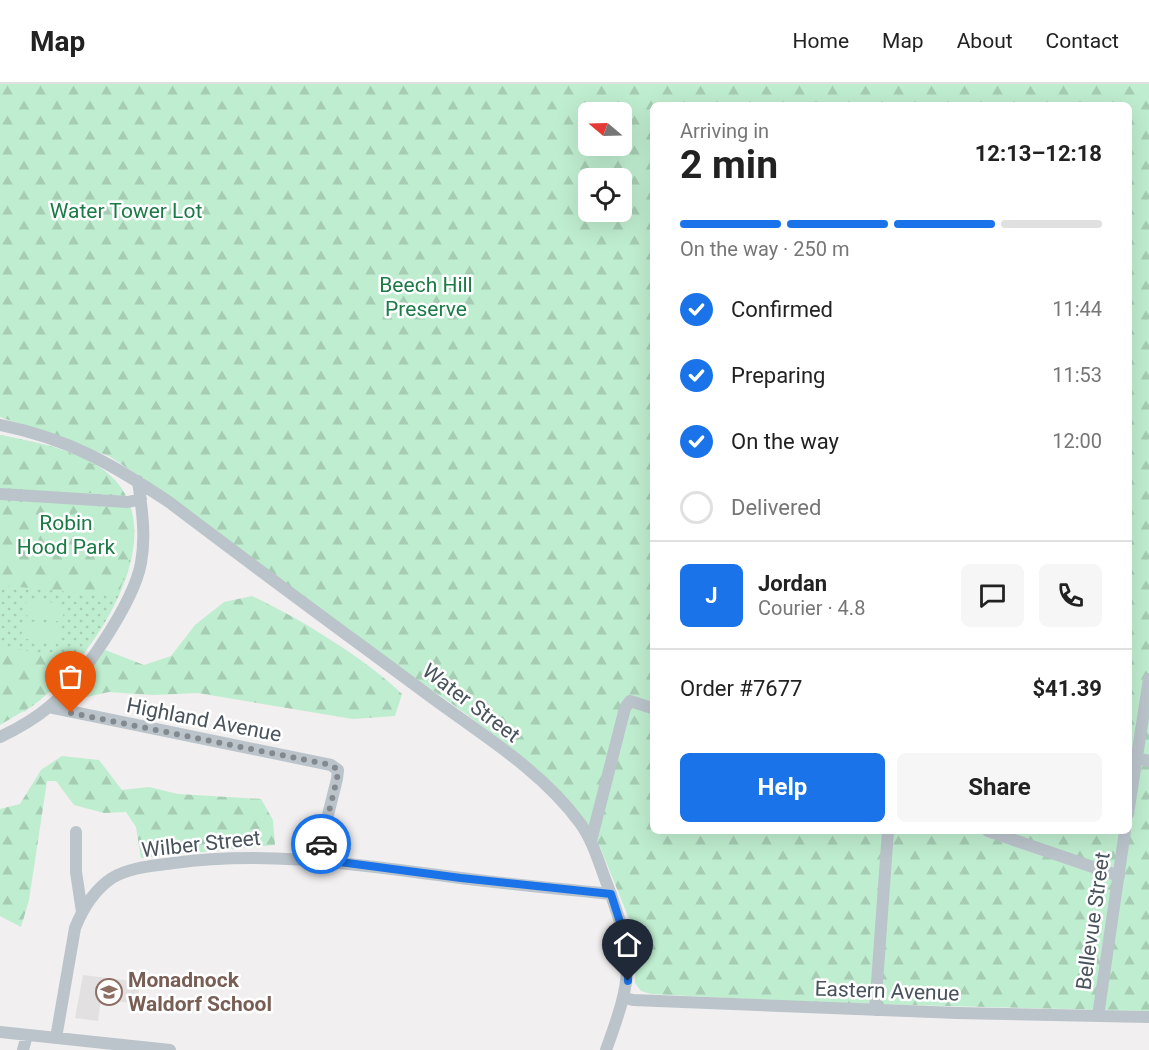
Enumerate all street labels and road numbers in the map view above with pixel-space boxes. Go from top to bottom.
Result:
street label: Water Street [418,659,524,747]
street label: Highland Avenue [125,693,283,747]
street label: Wilber Street [140,826,262,862]
street label: Bellevue Street [1071,850,1115,991]
street label: Eastern Avenue [814,976,960,1006]

